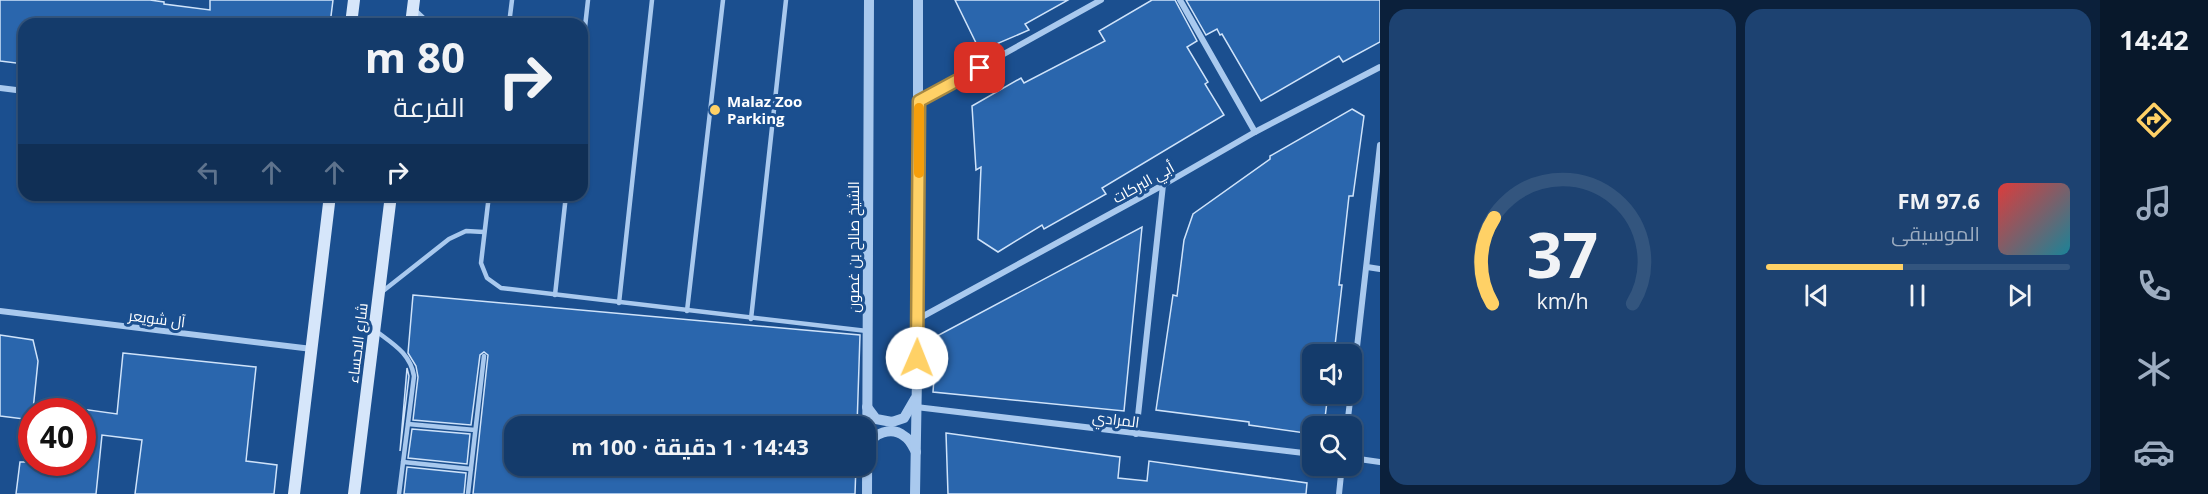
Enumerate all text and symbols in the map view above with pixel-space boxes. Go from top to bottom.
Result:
text: 14:42 [2119,21,2189,58]
text: 80 m [365,28,465,85]
icon: right [486,42,564,120]
pin [954,42,1005,93]
icon: arrive [963,51,996,84]
text: الفرعة [393,88,465,125]
place label: Malaz Zoo Parking [727,91,802,128]
icon: directions [2133,99,2175,141]
marker: Malaz Zoo Parking [708,103,722,117]
icon: left [192,156,225,189]
icon: ahead [255,156,288,189]
icon: ahead [318,156,351,189]
icon: right [381,156,414,189]
street label: أبي البركات [1108,157,1179,210]
street label: الشيخ صالح بن غصون [843,181,865,313]
icon: music [2133,182,2175,224]
text: 97.6 FM [1897,185,1980,215]
text: 37 [1527,211,1598,296]
text: الموسيقى [1891,220,1980,247]
icon: phone [2133,265,2175,307]
icon: previous [1800,279,1833,312]
icon: pause [1901,279,1934,312]
icon: next [2003,279,2036,312]
text: km/h [1536,286,1588,315]
street label: شارع الاحساء [342,302,374,384]
street label: آل شويعر [126,304,187,331]
position arrow [885,326,949,390]
map controls [1302,344,1362,476]
button: sound [1302,344,1362,404]
icon: climate [2133,348,2175,390]
speed limit sign: 40 [18,398,96,476]
street label: المرادي [1091,406,1141,435]
button: search [1302,416,1362,476]
text: 14:43 · 1 دقيقة · 100 m [571,431,809,461]
icon: car [2133,431,2175,473]

